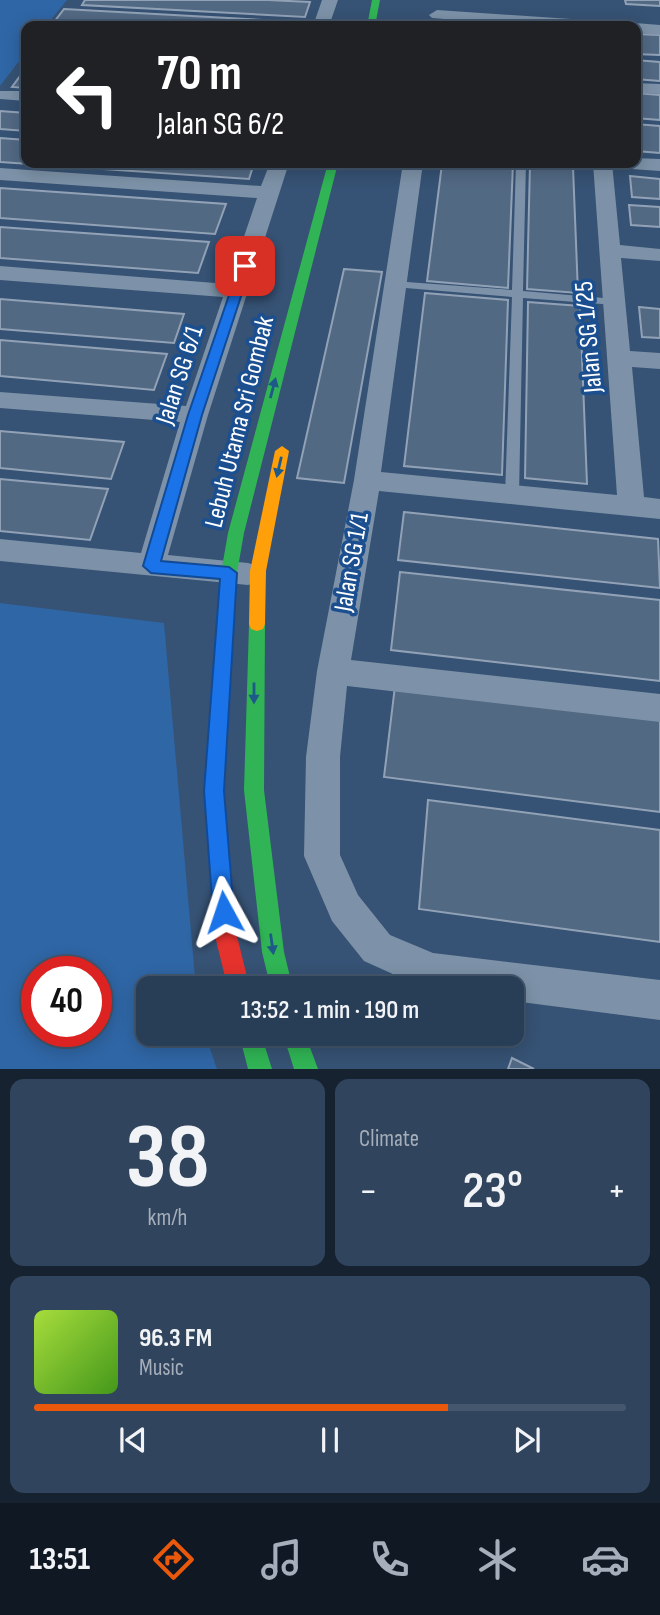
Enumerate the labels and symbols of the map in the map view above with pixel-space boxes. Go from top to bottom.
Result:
pin [215,236,275,296]
street label: Jalan SG 1/25 [569,280,609,395]
street label: Lebuh Utama Sri Gombak [199,313,281,531]
street label: Jalan SG 6/1 [149,322,210,429]
one-way arrow [268,377,279,399]
one-way arrow [273,456,284,478]
street label: Jalan SG 1/1 [328,510,376,615]
one-way arrow [248,682,260,704]
position arrow [187,875,261,949]
one-way arrow [267,933,278,955]
speed limit sign: 40 [21,956,112,1047]

